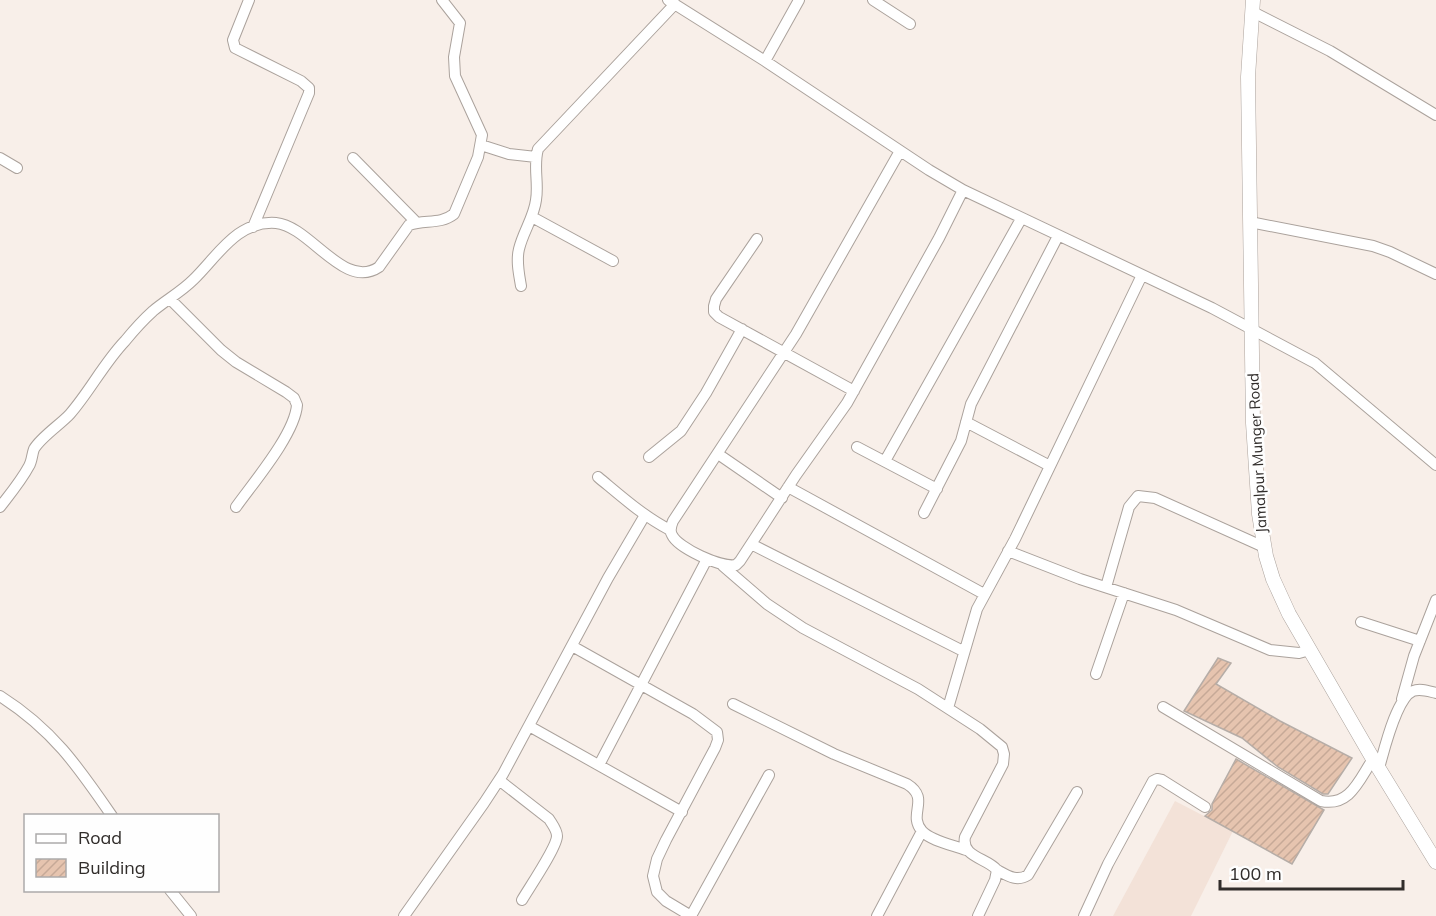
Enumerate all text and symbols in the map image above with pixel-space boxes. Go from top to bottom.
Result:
street label: Jamalpur Munger Road [1243,372,1271,534]
legend [24,814,219,892]
text: Road [78,826,122,849]
scale bar [1220,853,1403,891]
text: Building [78,856,146,879]
text: 100 m [1229,862,1282,885]

